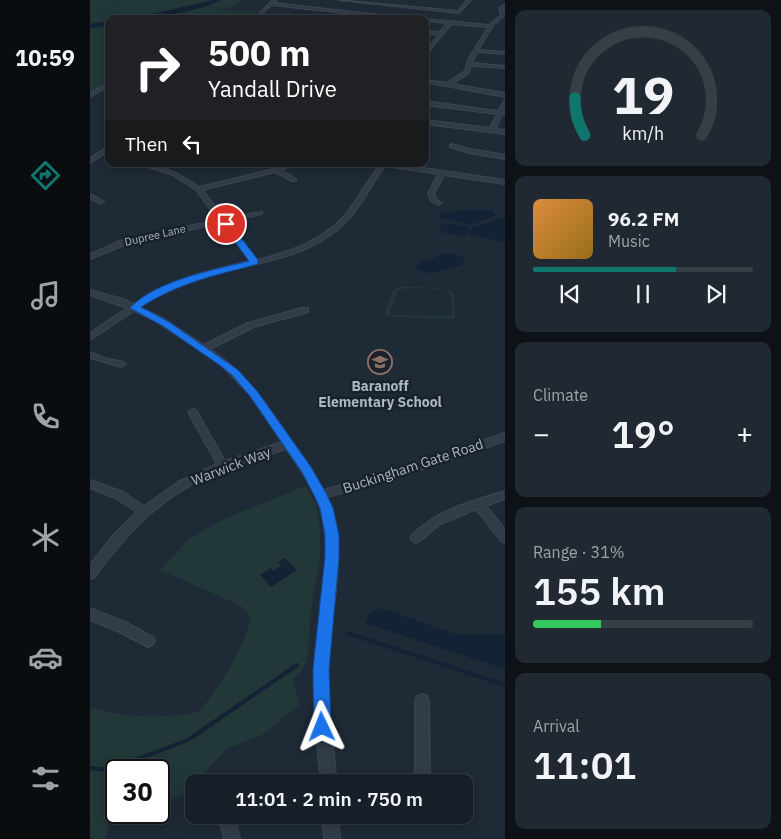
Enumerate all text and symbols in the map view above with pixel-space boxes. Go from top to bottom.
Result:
text: 500 m [208,30,311,76]
icon: right [125,35,190,100]
text: 10:59 [15,43,75,72]
text: 19 [612,61,674,128]
text: Yandall Drive [208,74,337,103]
text: km/h [622,122,664,145]
icon: left [178,130,206,158]
text: Then [125,132,168,156]
icon: directions [28,158,63,193]
pin [205,203,247,245]
text: 96.2 FM [608,207,679,231]
icon: arrive [212,210,240,238]
street label: Dupree Lane [123,221,187,249]
text: Music [608,231,650,251]
icon: music [28,278,63,313]
icon: previous [556,280,584,308]
icon: pause [629,280,657,308]
icon: next [702,280,730,308]
school or university icon: Baranoff Elementary School [367,349,393,375]
place label: Baranoff Elementary School [318,377,442,411]
text: Climate [533,385,588,405]
icon: phone [28,399,63,434]
text: 19° [611,409,675,458]
text: − [533,415,550,452]
text: + [736,415,753,452]
street label: Buckingham Gate Road [341,435,485,497]
street label: Warwick Way [189,443,273,489]
icon: climate [28,520,63,555]
text: Range · 31% [533,542,625,562]
text: 155 km [533,566,665,615]
icon: car [28,640,63,675]
position arrow [295,700,347,752]
text: Arrival [533,716,580,736]
text: 11:01 [533,740,636,789]
speed limit sign: 30 [105,759,170,824]
icon: filters [28,761,63,796]
text: 11:01 · 2 min · 750 m [235,787,423,811]

